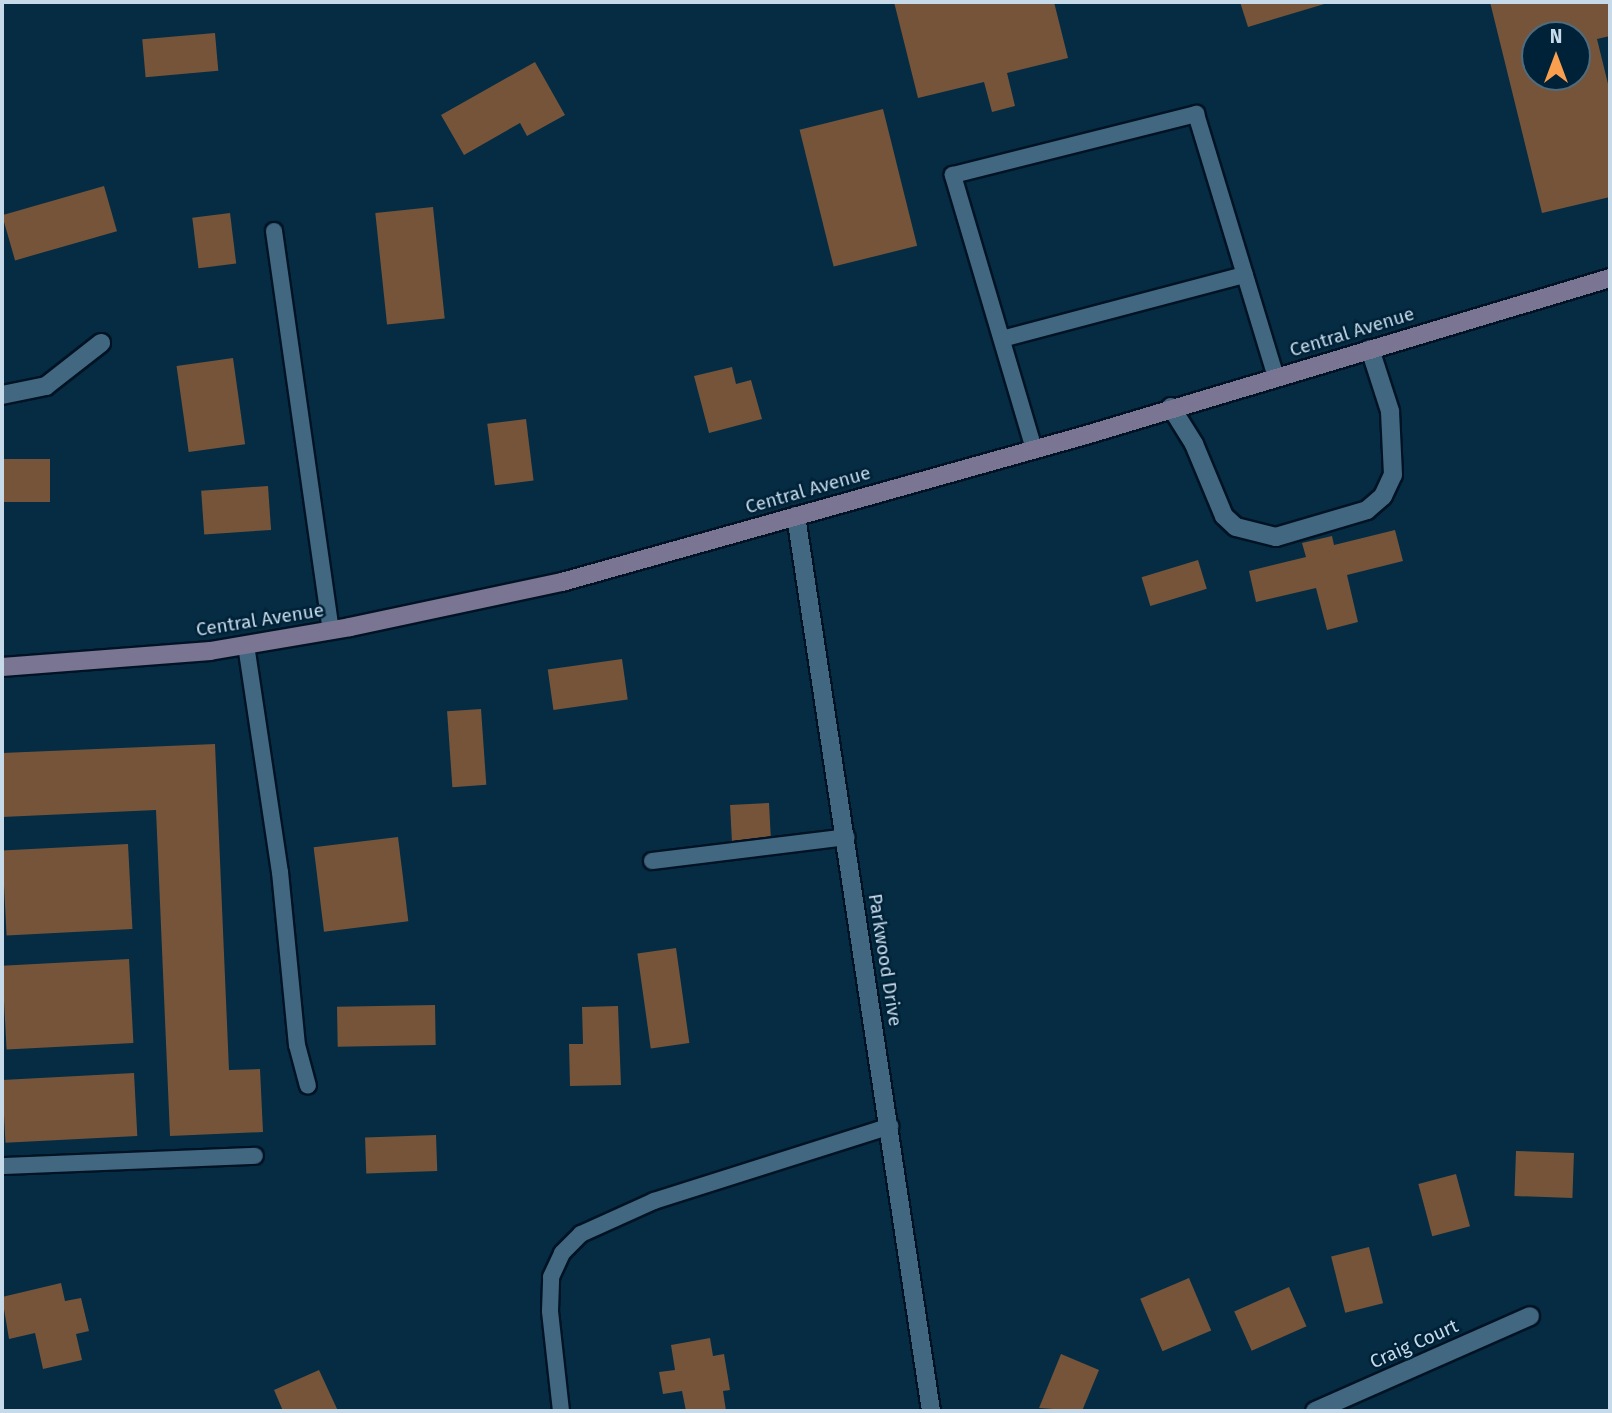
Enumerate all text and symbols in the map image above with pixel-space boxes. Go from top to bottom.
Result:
north arrow [1521,21,1591,91]
text: N [1550,25,1562,48]
street label: Central Avenue [1287,302,1417,362]
street label: Central Avenue [743,461,873,519]
street label: Central Avenue [194,599,326,641]
street label: Parkwood Drive [863,892,907,1028]
street label: Craig Court [1366,1314,1462,1374]

